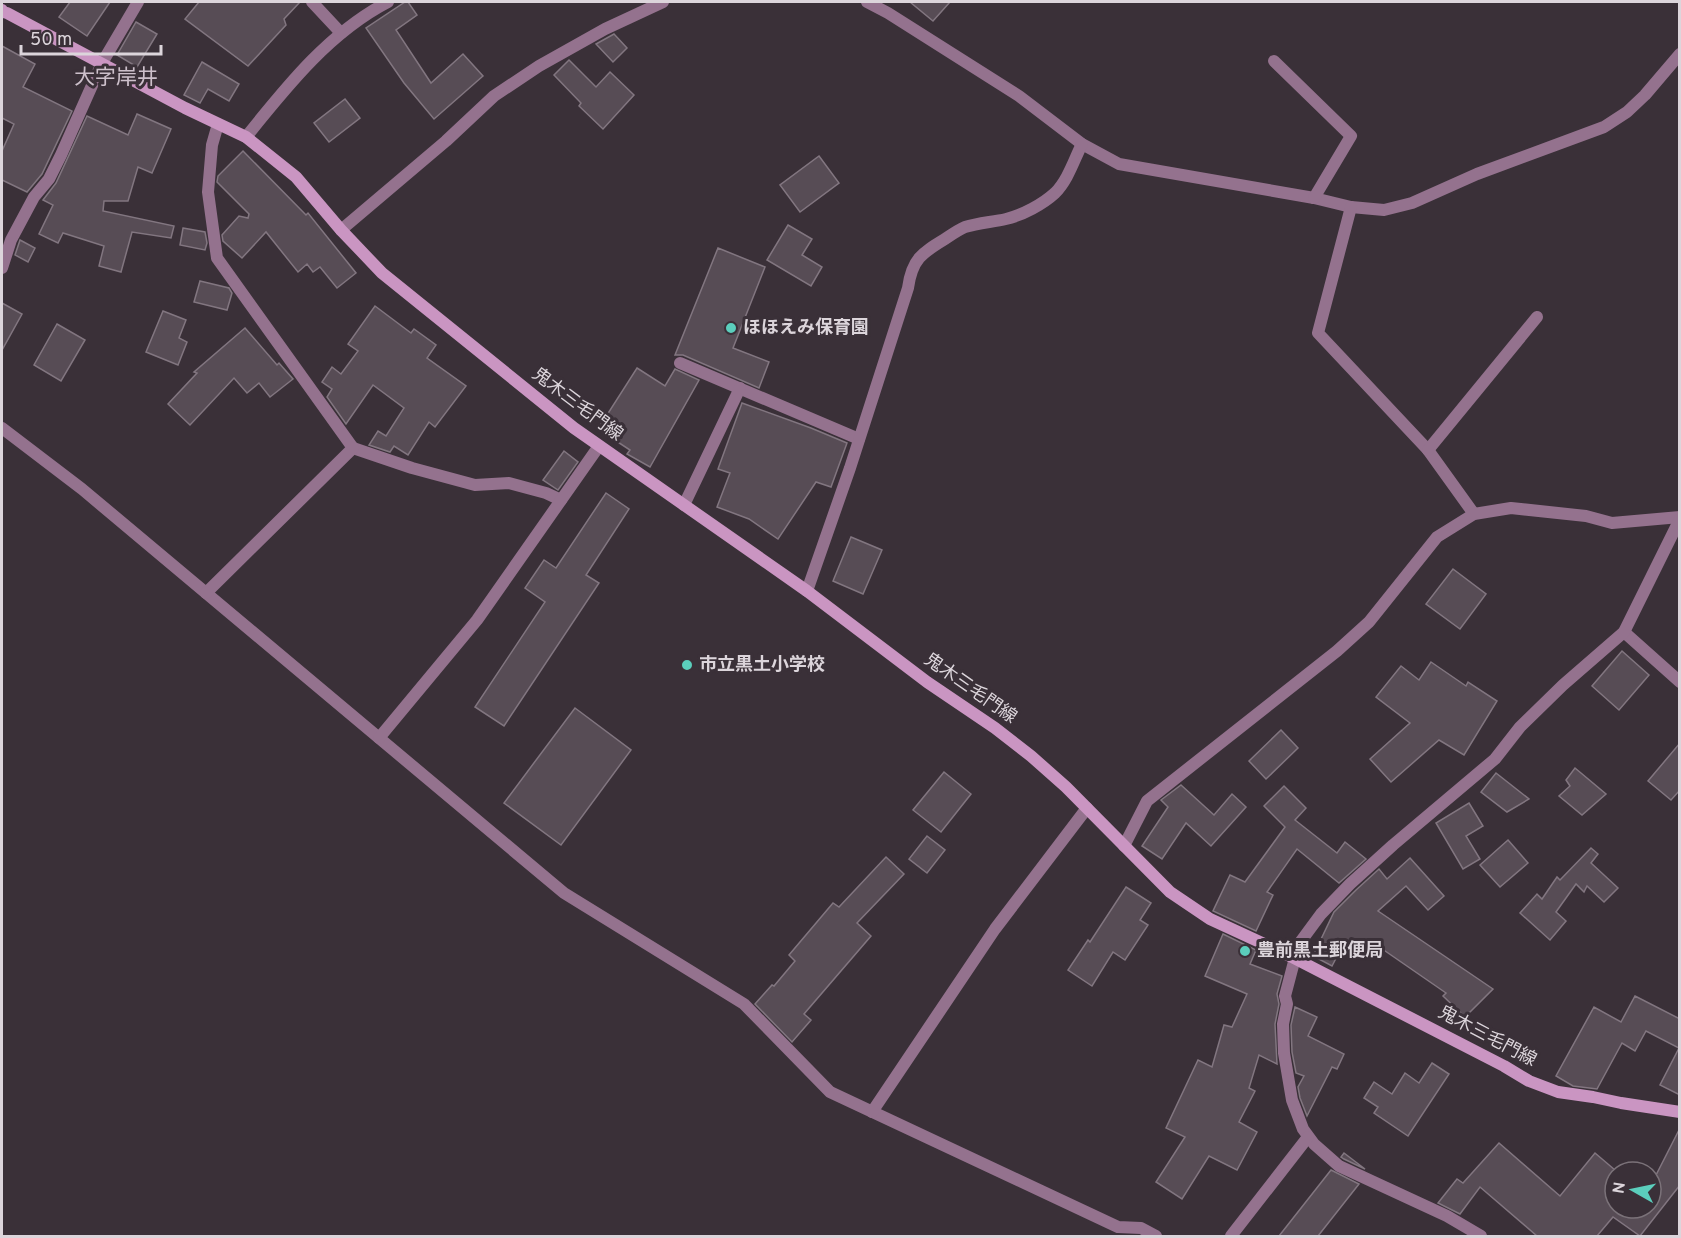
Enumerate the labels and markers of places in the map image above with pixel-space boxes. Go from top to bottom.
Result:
place label: ほほえみ保育園 [743,317,869,340]
marker: ほほえみ保育園 [724,321,738,335]
place label: 市立黒土小学校 [699,654,825,677]
marker: 市立黒土小学校 [680,658,694,672]
place label: 豊前黒土郵便局 [1257,940,1383,963]
marker: 豊前黒土郵便局 [1238,944,1252,958]

